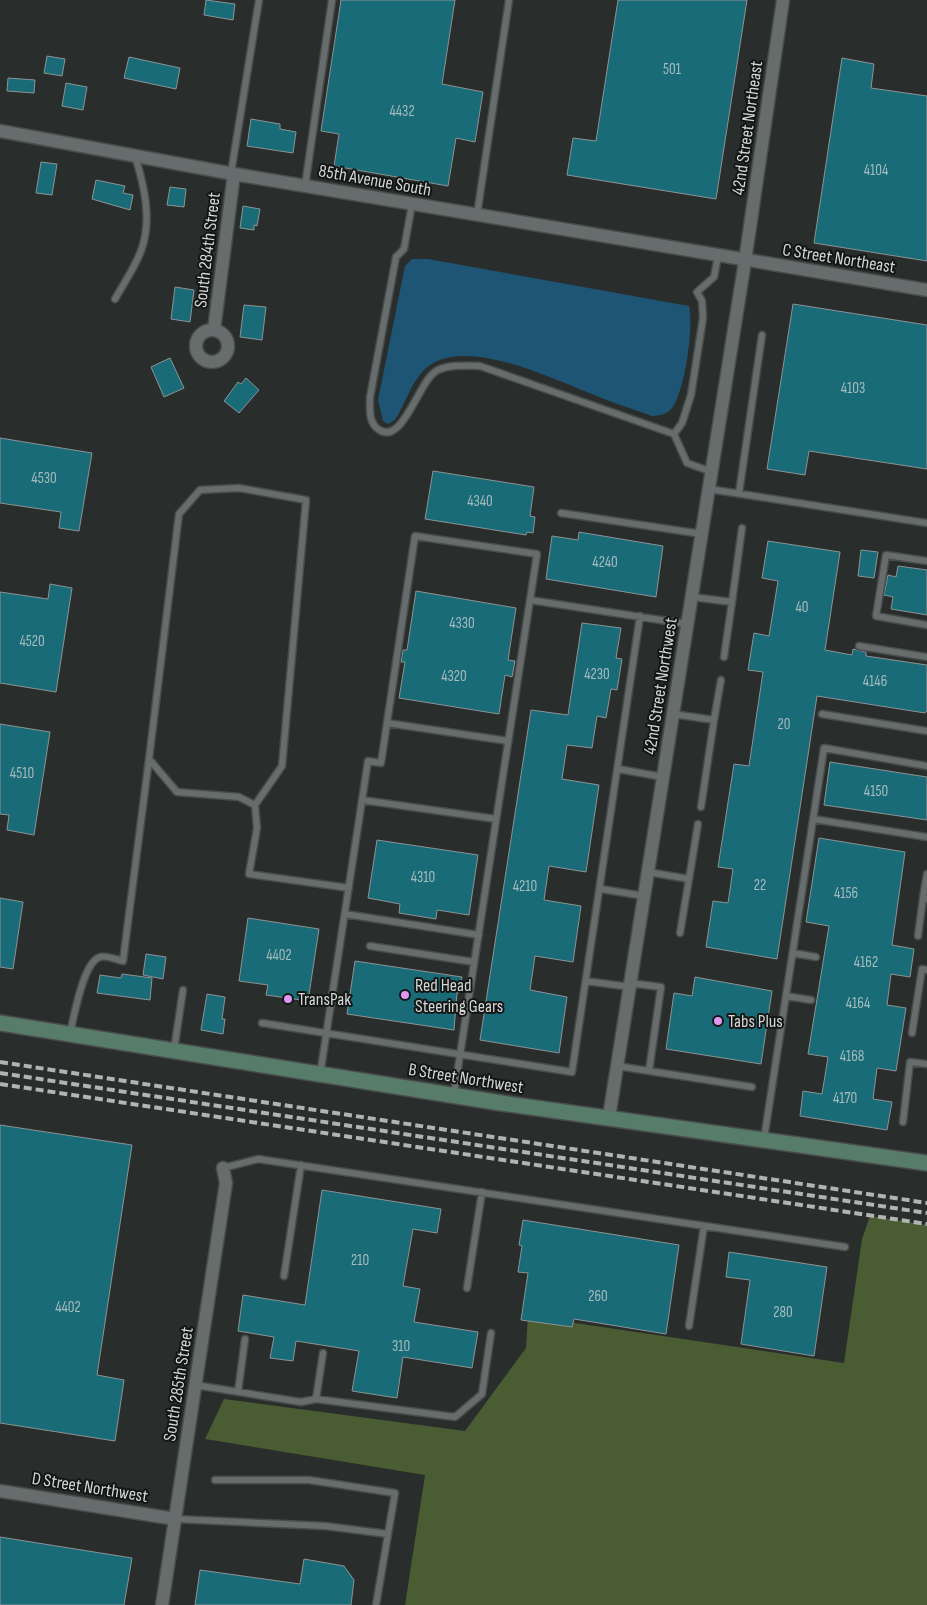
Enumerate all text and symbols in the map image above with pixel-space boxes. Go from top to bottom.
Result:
street label: 42nd Street Northeast [728,59,767,197]
house number: 501 [663,60,682,79]
house number: 4432 [389,102,415,121]
street label: 85th Avenue South [317,160,433,201]
house number: 4104 [864,161,888,180]
street label: South 284th Street [190,191,225,309]
street label: C Street Northeast [781,239,897,278]
house number: 4103 [841,379,865,398]
house number: 4530 [31,469,57,488]
house number: 4340 [467,492,493,511]
house number: 4240 [592,553,618,572]
house number: 40 [796,598,808,617]
house number: 4330 [449,614,475,633]
street label: 42nd Street Northwest [639,616,682,756]
house number: 4520 [19,632,45,651]
house number: 4230 [584,665,610,684]
house number: 4320 [441,667,467,686]
house number: 4146 [863,672,887,691]
house number: 20 [778,715,790,734]
house number: 4510 [10,764,34,783]
house number: 4150 [864,782,888,801]
house number: 4310 [411,868,435,887]
house number: 22 [754,876,766,895]
house number: 4210 [513,877,537,896]
house number: 4156 [834,884,858,903]
house number: 4402 [266,946,292,965]
house number: 4162 [854,953,878,972]
place label: Red Head Steering Gears [415,975,503,1017]
place label: TransPak [298,989,351,1010]
marker: Red Head Steering Gears [399,989,411,1001]
marker: TransPak [282,993,294,1005]
house number: 4164 [846,994,870,1013]
place label: Tabs Plus [728,1011,783,1032]
marker: Tabs Plus [712,1015,724,1027]
house number: 4168 [840,1047,864,1066]
street label: B Street Northwest [407,1059,525,1098]
house number: 4170 [833,1089,857,1108]
house number: 210 [351,1251,369,1270]
house number: 260 [588,1287,608,1306]
house number: 4402 [55,1298,81,1317]
house number: 280 [773,1303,793,1322]
street label: South 285th Street [159,1325,198,1443]
house number: 310 [392,1337,410,1356]
street label: D Street Northwest [30,1468,150,1507]

